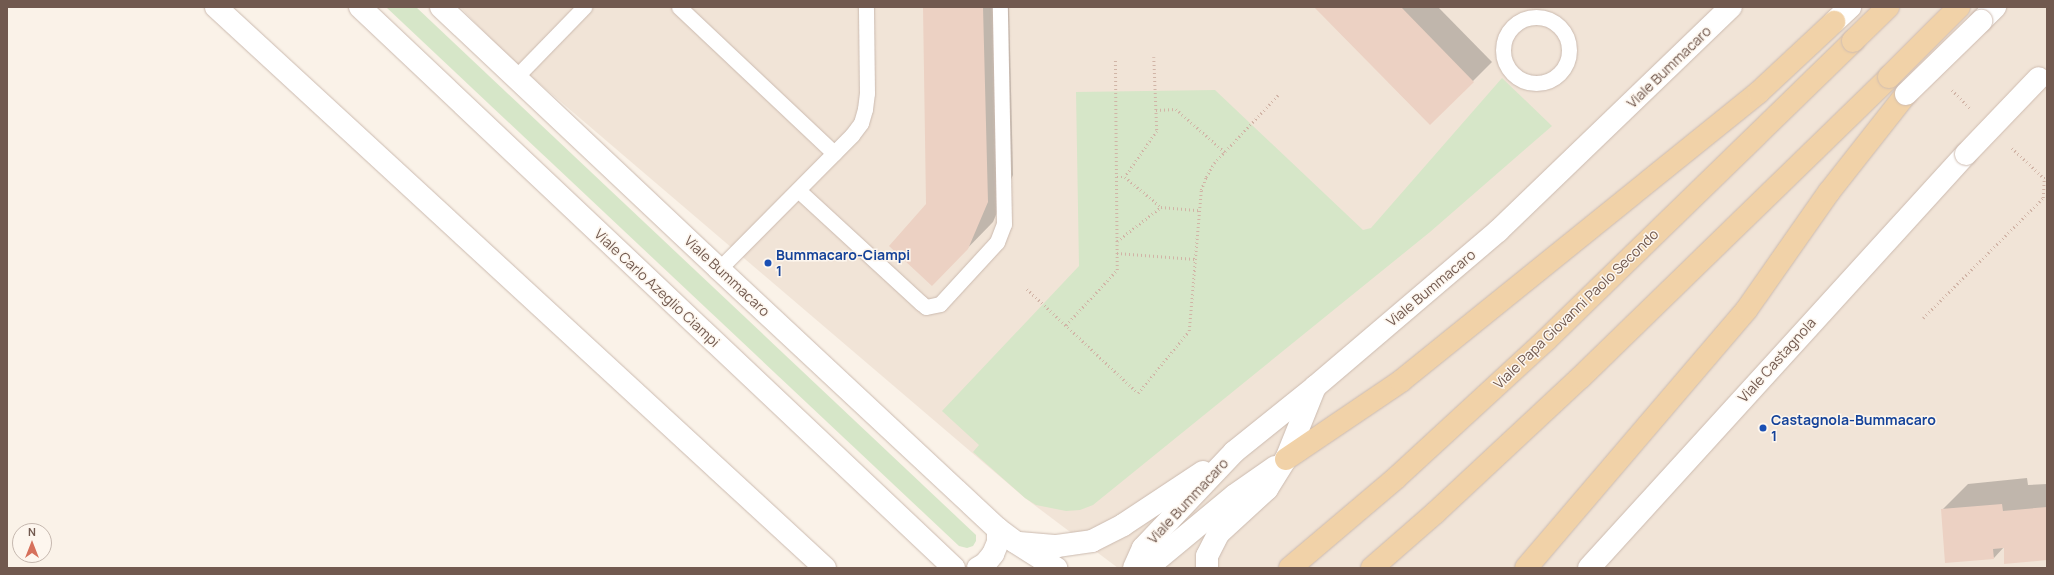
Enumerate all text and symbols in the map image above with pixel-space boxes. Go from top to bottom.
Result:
street label: Viale Bummacaro [1623,23,1715,111]
street label: Viale Carlo Azeglio Ciampi [591,226,723,350]
street label: Viale Papa Giovanni Paolo Secondo [1490,226,1662,392]
street label: Viale Bummacaro [681,232,773,320]
street label: Viale Bummacaro [1383,246,1479,330]
place label: Bummacaro-Ciampi 1 [776,247,910,280]
marker: Bummacaro-Ciampi 1 [763,258,773,268]
street label: Viale Castagnola [1735,314,1819,406]
place label: Castagnola-Bummacaro 1 [1771,412,1936,444]
marker: Castagnola-Bummacaro 1 [1758,423,1768,433]
street label: Viale Bummacaro [1144,455,1232,547]
north arrow [12,523,52,563]
text: N [28,524,36,539]

